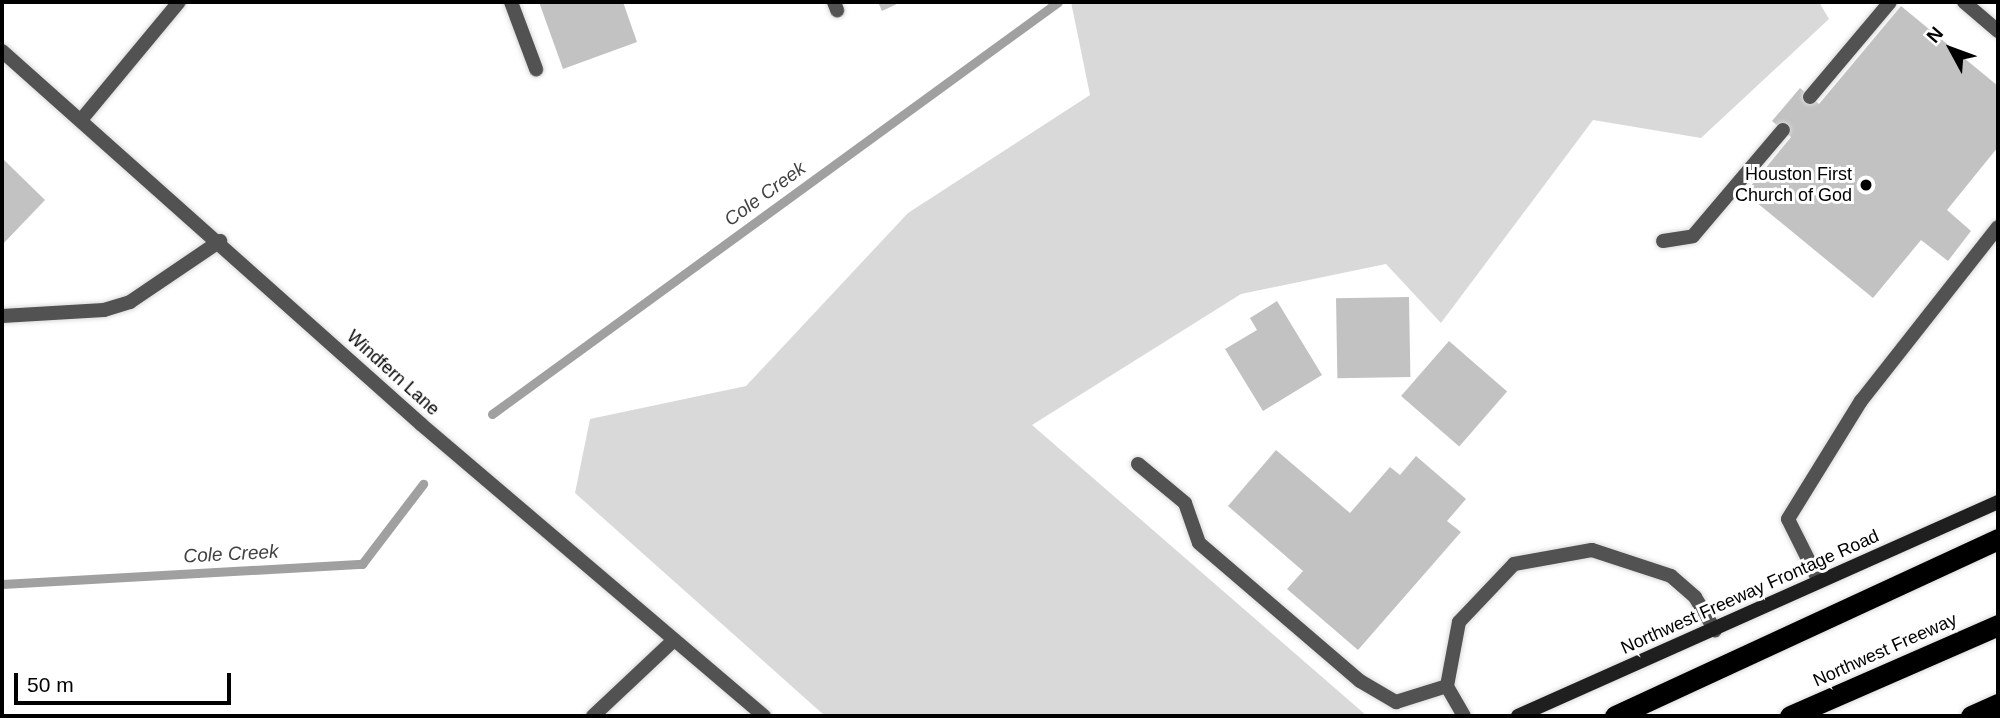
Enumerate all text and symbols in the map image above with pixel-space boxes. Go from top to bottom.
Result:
north arrow [1916,14,1986,84]
text: N [1922,23,1947,47]
water label: Cole Creek [720,157,810,231]
place label: Houston First Church of God [1735,164,1852,206]
marker: Houston First Church of God [1858,177,1874,193]
street label: Windfern Lane [342,326,444,420]
street label: Northwest Freeway Frontage Road [1618,525,1882,659]
water label: Cole Creek [183,540,279,568]
street label: Northwest Freeway [1810,609,1960,691]
scale bar [18,658,234,702]
text: 50 m [27,673,74,696]

